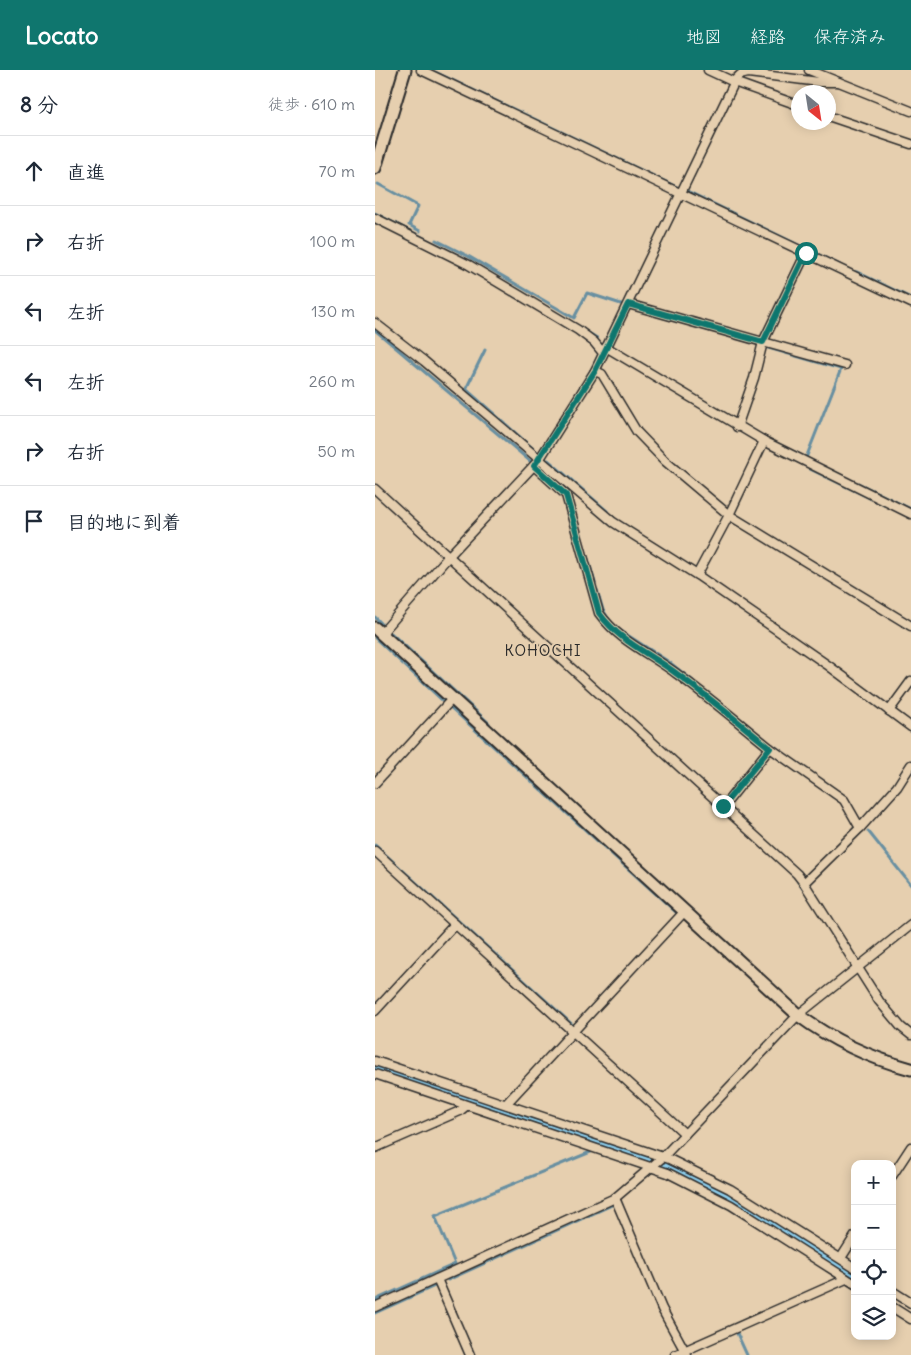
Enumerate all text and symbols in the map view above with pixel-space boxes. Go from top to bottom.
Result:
text: Locato [25,20,99,50]
text: 地図 [686,25,722,48]
text: 経路 [750,25,786,48]
text: 保存済み [814,25,886,48]
north arrow [791,85,836,130]
text: 8 分 [20,91,58,118]
text: 徒歩 · 610 m [268,94,355,114]
icon: ahead [20,157,48,185]
text: 直進 [67,160,105,184]
text: 70 m [319,161,355,181]
icon: right [20,227,48,255]
text: 右折 [67,230,105,254]
text: 100 m [310,231,355,251]
route start [795,242,818,265]
icon: left [20,297,48,325]
text: 左折 [67,300,105,324]
text: 130 m [311,301,355,321]
icon: left [20,367,48,395]
text: 左折 [67,370,105,394]
text: 260 m [309,371,355,391]
icon: right [20,437,48,465]
text: 右折 [67,440,105,464]
text: 50 m [317,441,355,461]
icon: arrive [20,507,48,535]
text: 目的地に到着 [67,510,181,534]
district label: KOHOCHI [505,641,581,660]
route end [712,795,735,818]
map controls [851,1160,896,1340]
button: + [851,1160,896,1205]
button: − [851,1205,896,1250]
button: locate [851,1250,896,1295]
button: layers [851,1295,896,1340]

